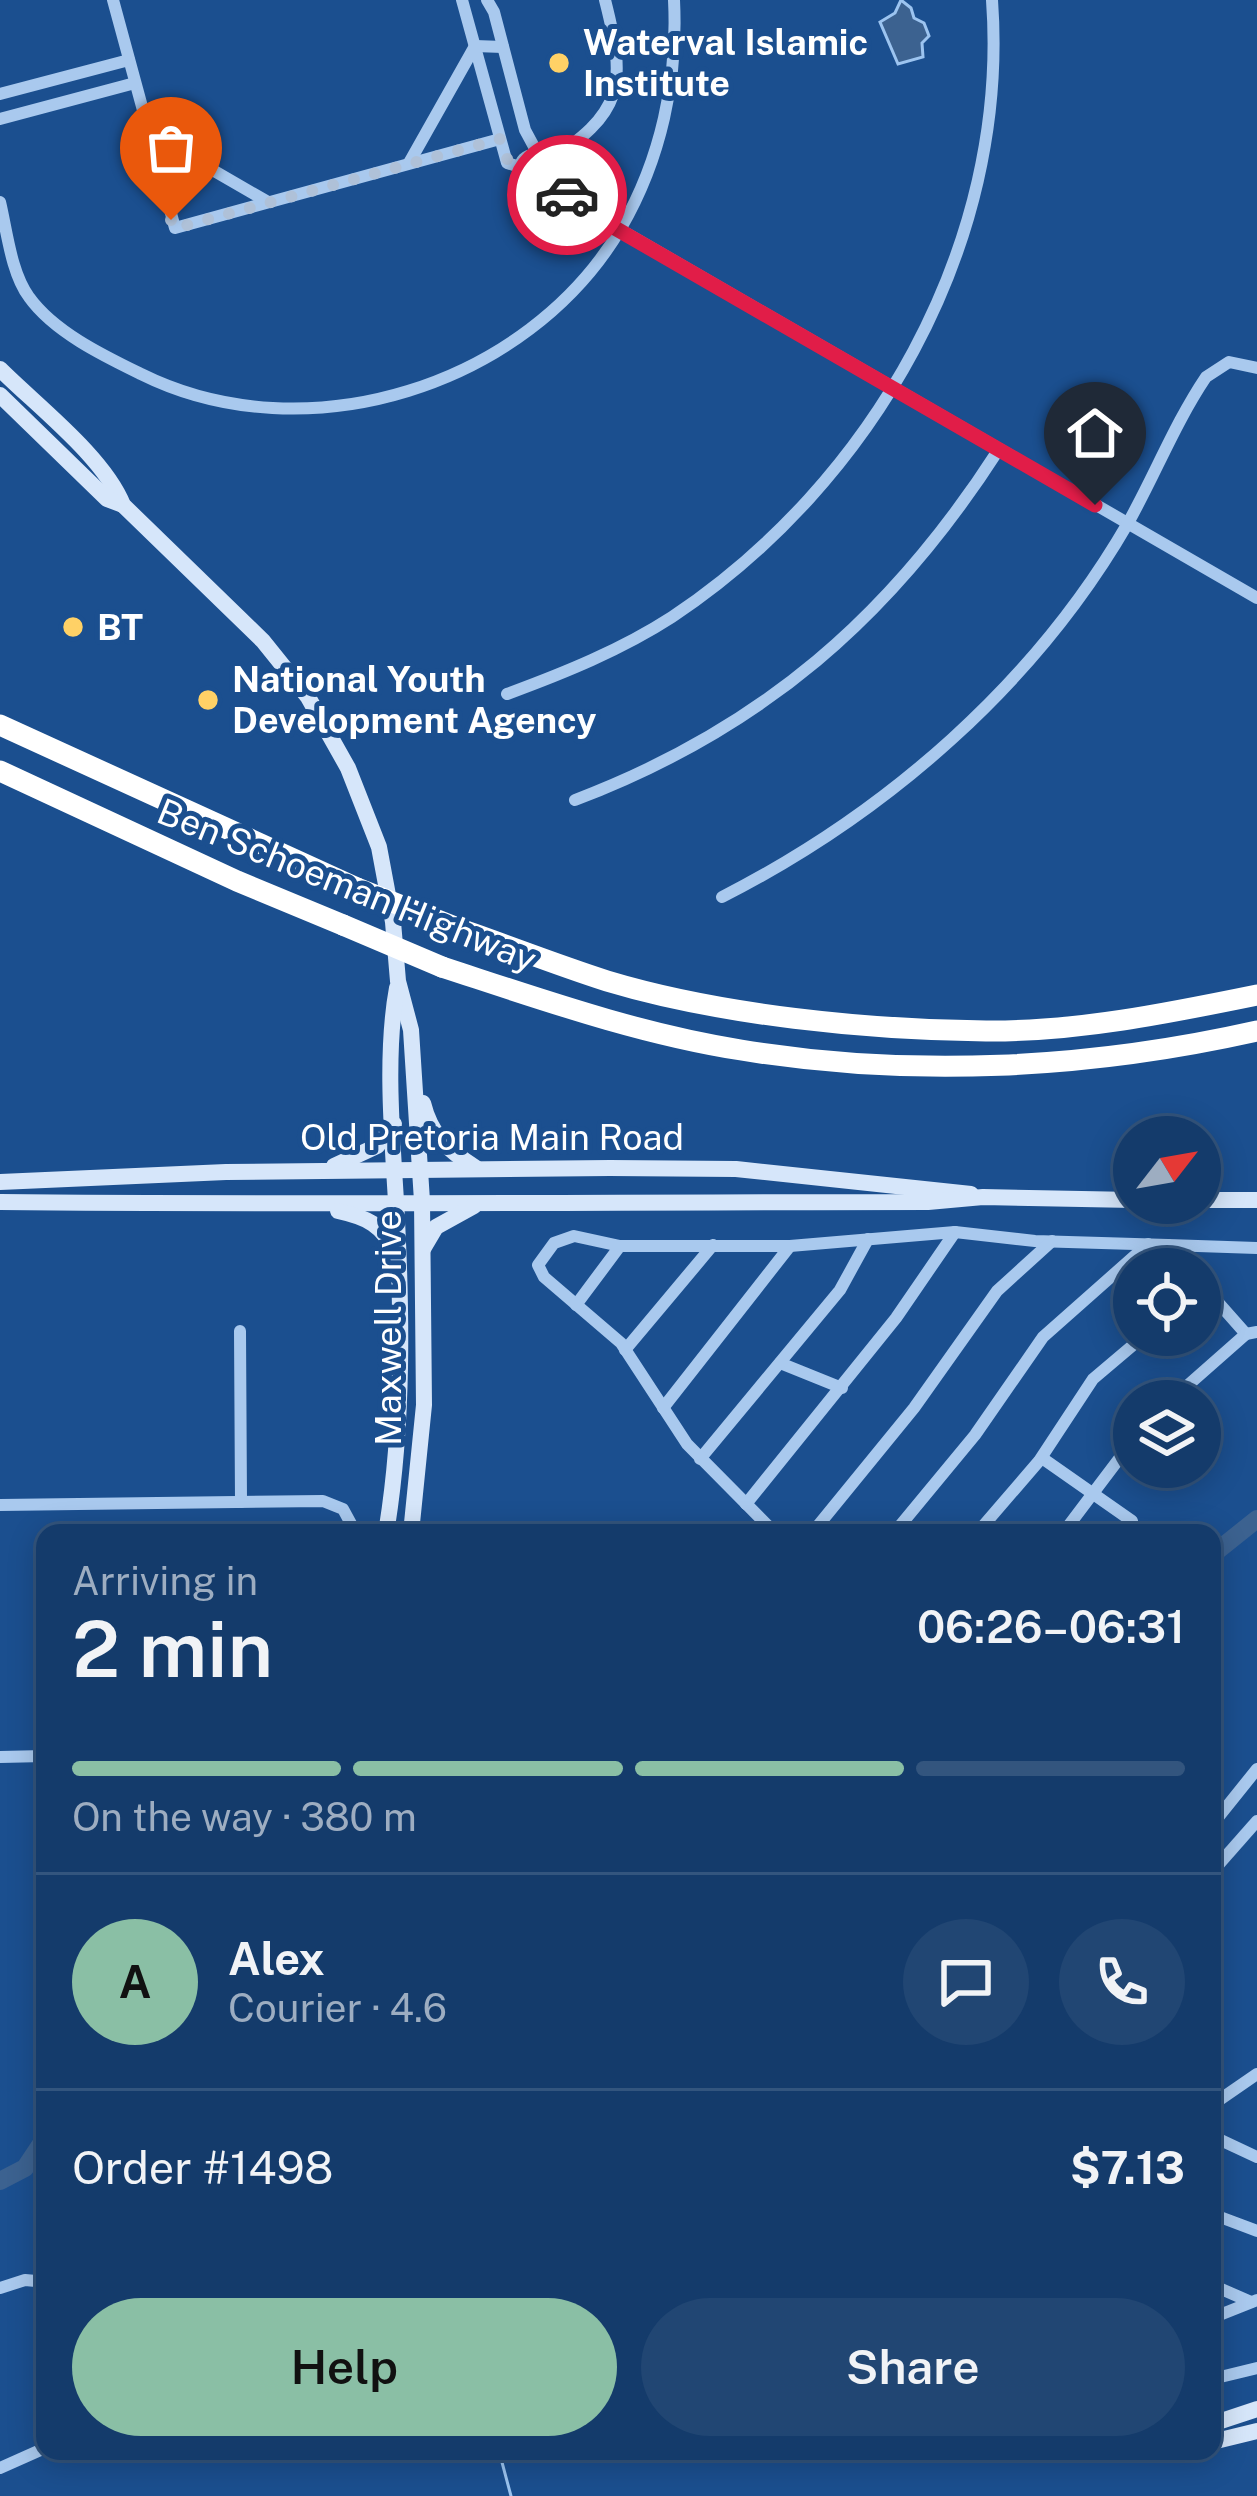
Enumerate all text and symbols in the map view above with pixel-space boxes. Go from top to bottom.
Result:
place label: Waterval Islamic Institute [583,21,868,104]
marker: Waterval Islamic Institute [546,50,572,76]
pin [120,97,222,220]
icon: bag [138,115,204,181]
courier [507,135,627,255]
icon: car [534,162,600,228]
pin [1044,382,1146,505]
icon: home [1062,400,1128,466]
place label: BT [97,606,143,648]
marker: BT [60,614,86,640]
place label: National Youth Development Agency [232,658,597,741]
marker: National Youth Development Agency [195,687,221,713]
street label: Ben Schoeman Highway [151,790,543,980]
street label: Old Pretoria Main Road [300,1116,684,1158]
north arrow [1113,1116,1221,1224]
map controls [1113,1116,1221,1488]
street label: Maxwell Drive [367,1210,409,1446]
button: locate [1113,1248,1221,1356]
button: layers [1113,1380,1221,1488]
text: Arriving in [72,1558,258,1604]
text: 06:26–06:31 [917,1600,1185,1653]
text: 2 min [72,1603,273,1695]
text: On the way · 380 m [72,1794,417,1840]
button: chat [903,1919,1029,2045]
button: phone [1059,1919,1185,2045]
text: Alex [228,1932,325,1985]
text: A [119,1955,151,2008]
text: Courier · 4.6 [228,1985,447,2031]
text: Order #1498 [72,2141,334,2194]
text: $7.13 [1070,2141,1185,2194]
button: Help [72,2298,617,2436]
button: Share [641,2298,1185,2436]

